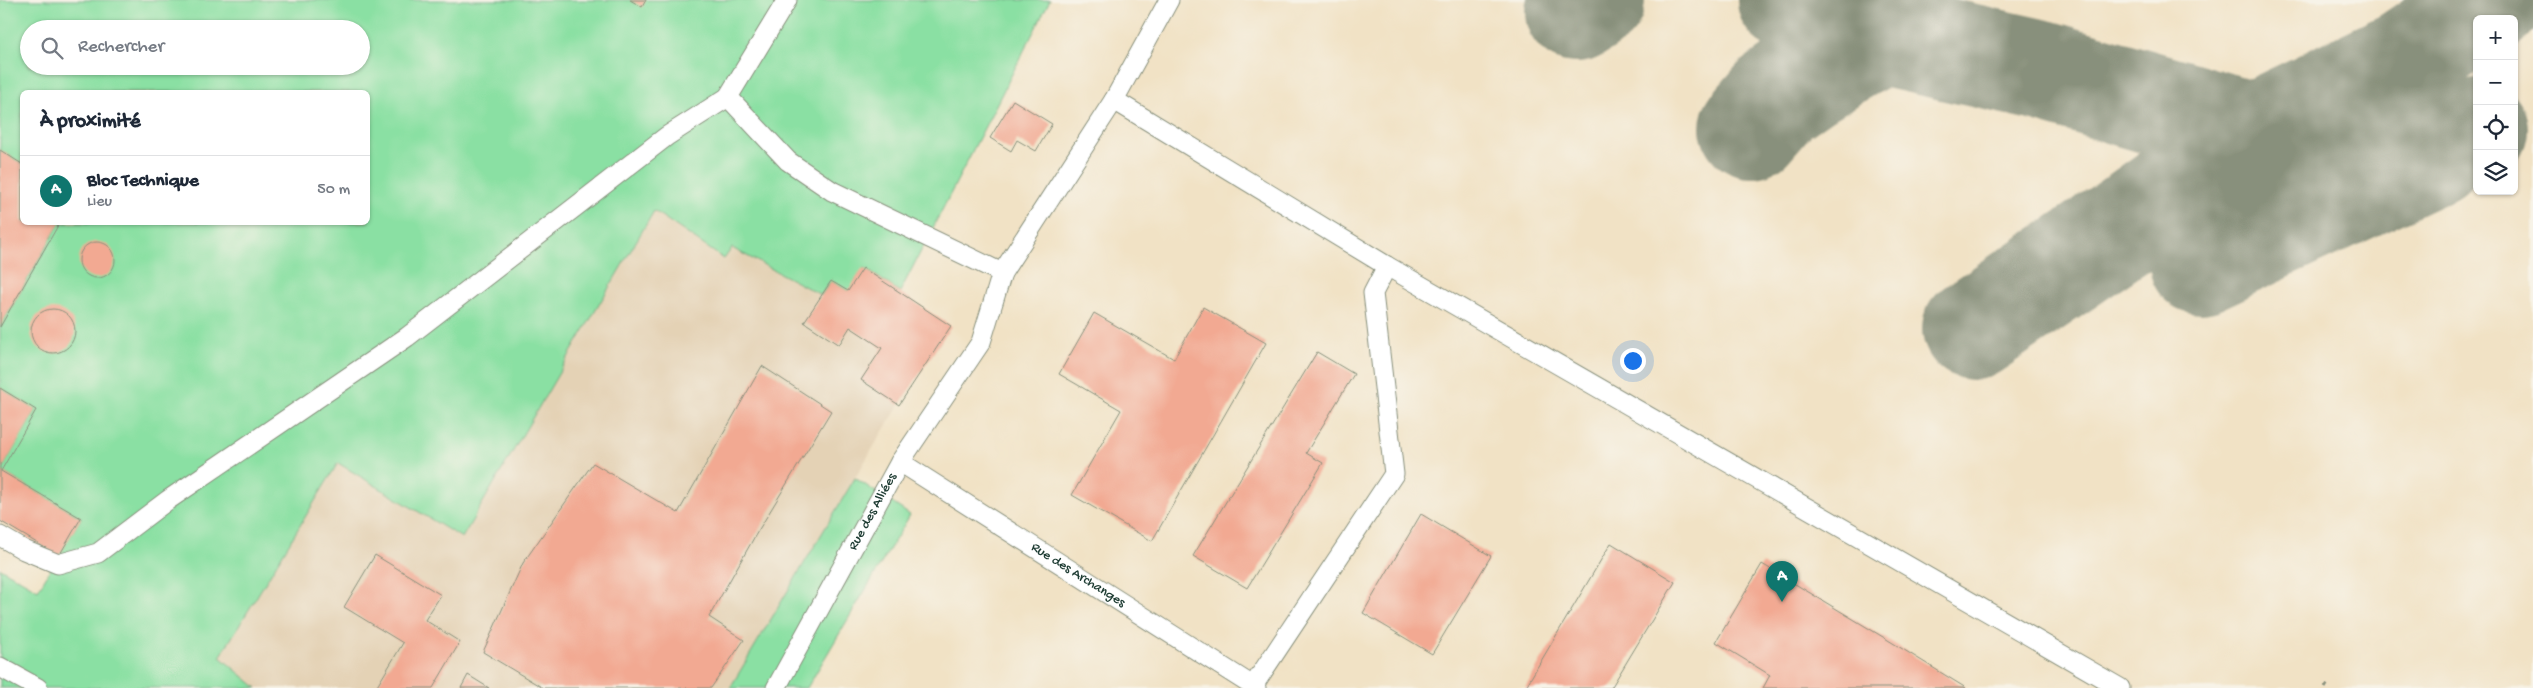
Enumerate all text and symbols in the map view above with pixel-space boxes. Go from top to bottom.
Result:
map controls [2473,15,2518,195]
button: + [2473,15,2518,60]
search box [20,20,370,75]
icon: search [38,34,66,62]
text: Rechercher [78,36,164,59]
button: − [2473,60,2518,105]
button: locate [2473,105,2518,150]
text: À proximité [40,110,141,135]
button: layers [2473,150,2518,195]
text: Bloc Technique [87,170,199,193]
text: A [51,181,61,200]
text: 50 m [317,181,350,200]
text: Lieu [87,193,112,212]
your location [1620,348,1646,374]
street label: Rue des Alliées [845,469,901,553]
street label: Rue des Archanges [1028,539,1129,612]
pin: A [1766,561,1798,602]

